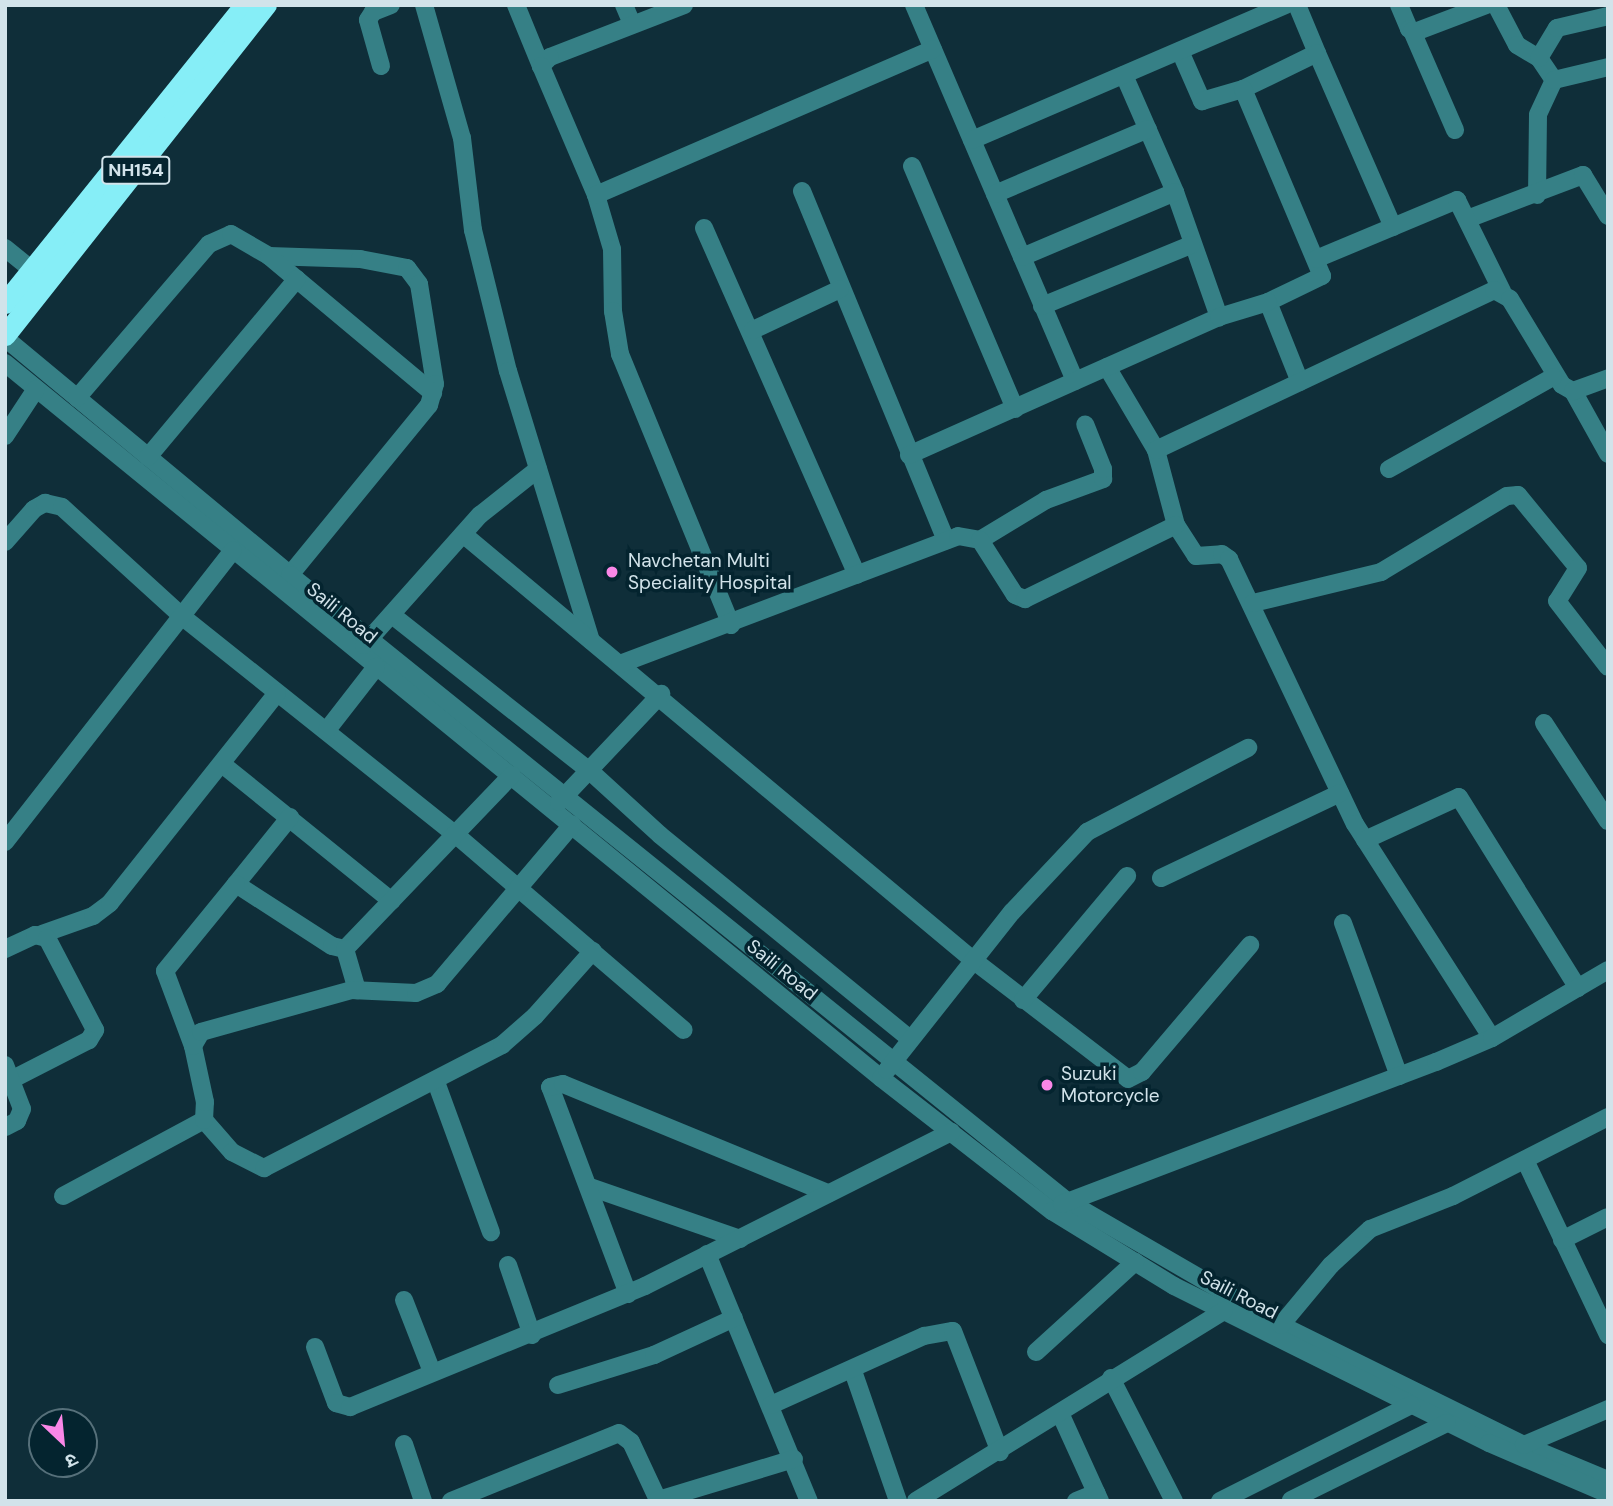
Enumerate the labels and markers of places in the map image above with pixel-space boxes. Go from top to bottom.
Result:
place label: Navchetan Multi Speciality Hospital [628,550,792,594]
marker: Navchetan Multi Speciality Hospital [602,562,622,582]
place label: Suzuki Motorcycle [1061,1063,1159,1107]
marker: Suzuki Motorcycle [1039,1077,1055,1093]

